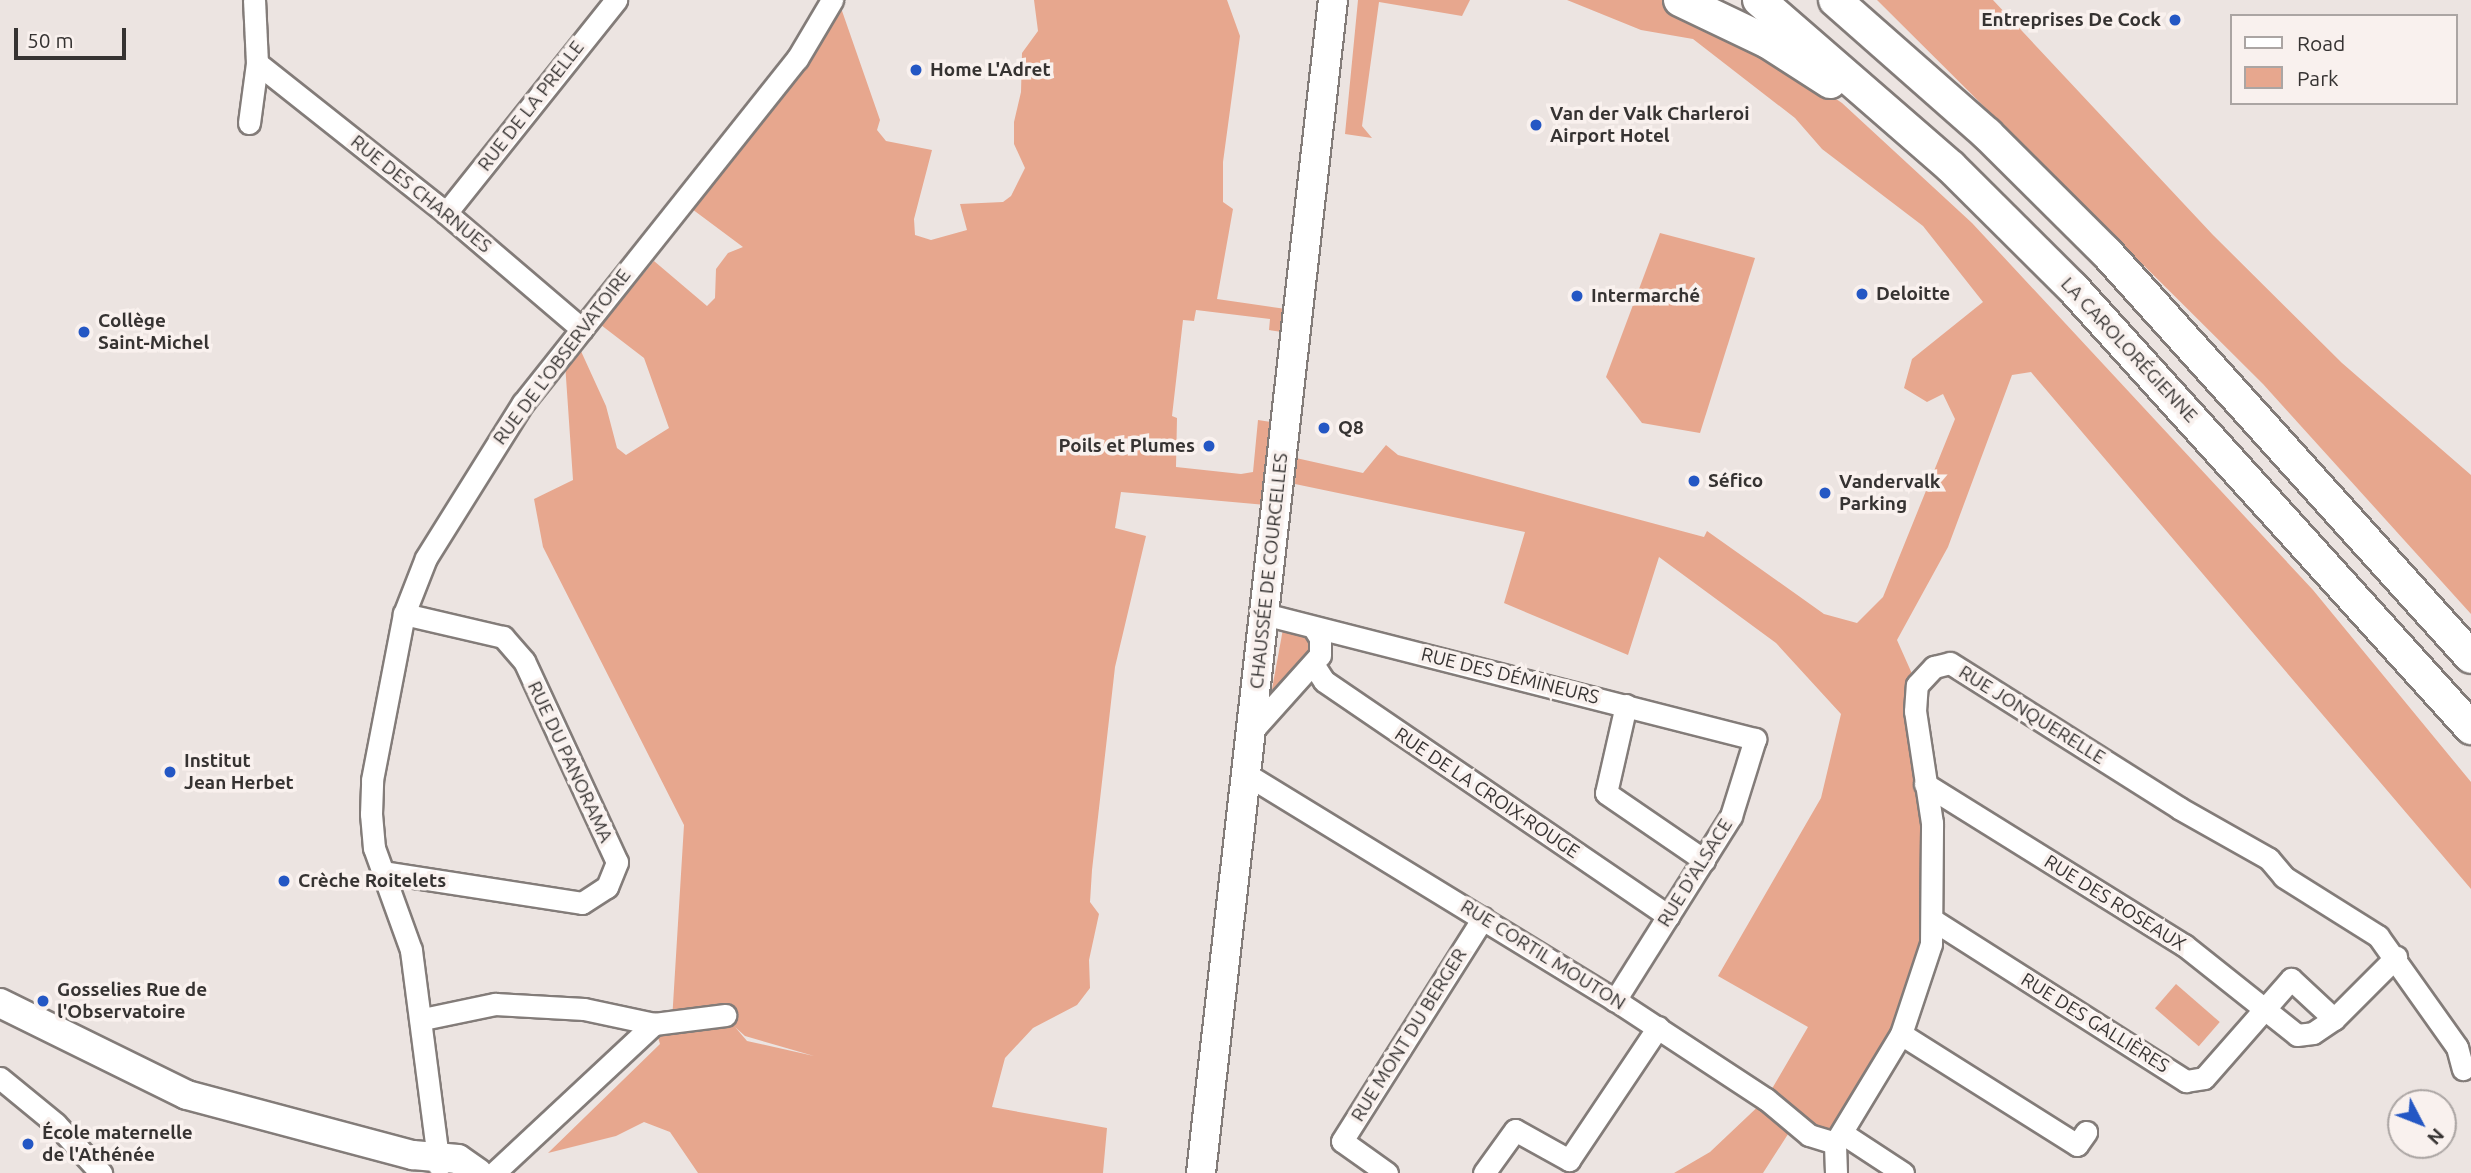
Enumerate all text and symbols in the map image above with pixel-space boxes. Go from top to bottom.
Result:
place label: Entreprises De Cock [1981,9,2161,31]
marker: Entreprises De Cock [2167,12,2183,28]
scale bar [18,14,130,58]
legend [2230,14,2457,105]
text: 50 m [27,28,74,52]
text: Road [2297,31,2345,55]
street label: RUE DE LA PRELLE [473,36,589,176]
place label: Home L'Adret [930,59,1051,81]
marker: Home L'Adret [908,62,924,78]
text: Park [2297,66,2339,90]
place label: Van der Valk Charleroi Airport Hotel [1550,103,1750,147]
marker: Van der Valk Charleroi Airport Hotel [1528,117,1544,133]
street label: RUE DES CHARNUES [346,130,496,258]
street label: RUE DE L'OBSERVATOIRE [488,265,636,449]
street label: LA CAROLORÉGIENNE [2056,273,2202,427]
place label: Deloitte [1876,283,1950,305]
place label: Intermarché [1591,285,1700,307]
marker: Deloitte [1854,286,1870,302]
marker: Intermarché [1569,288,1585,304]
place label: Collège Saint-Michel [98,310,209,354]
marker: Collège Saint-Michel [76,324,92,340]
place label: Q8 [1338,417,1364,439]
marker: Q8 [1316,420,1332,436]
place label: Poils et Plumes [1058,435,1195,457]
marker: Poils et Plumes [1201,438,1217,454]
street label: CHAUSSÉE DE COURCELLES [1245,452,1293,690]
place label: Séfico [1708,470,1763,492]
place label: Vandervalk Parking [1839,471,1940,515]
marker: Séfico [1686,473,1702,489]
marker: Vandervalk Parking [1817,485,1833,501]
street label: RUE DES DÉMINEURS [1419,643,1601,709]
street label: RUE JONQUERELLE [1955,661,2109,769]
street label: RUE DU PANORAMA [523,678,617,846]
street label: RUE DE LA CROIX-ROUGE [1390,723,1584,863]
place label: Institut Jean Herbet [184,750,294,794]
marker: Institut Jean Herbet [162,764,178,780]
street label: RUE D'ALSACE [1653,815,1737,931]
street label: RUE DES ROSEAUX [2040,850,2190,956]
place label: Crèche Roitelets [298,870,446,892]
marker: Crèche Roitelets [276,873,292,889]
street label: RUE CORTIL MOUTON [1456,895,1630,1015]
street label: RUE MONT DU BERGER [1346,944,1472,1126]
street label: RUE DES GALLIÈRES [2017,968,2173,1078]
place label: Gosselies Rue de l'Observatoire [57,979,207,1023]
marker: Gosselies Rue de l'Observatoire [35,993,51,1009]
north arrow [2387,1089,2457,1159]
place label: École maternelle de l'Athénée [42,1122,193,1166]
text: N [2423,1124,2449,1149]
marker: École maternelle de l'Athénée [20,1136,36,1152]

